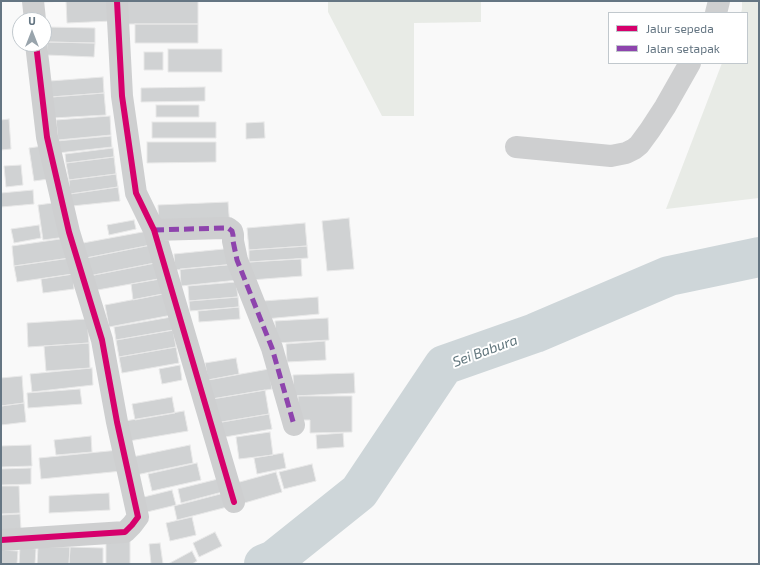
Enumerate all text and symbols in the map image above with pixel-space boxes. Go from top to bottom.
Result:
north arrow [12,12,52,52]
legend [608,12,748,64]
text: U [28,14,36,27]
text: Jalur sepeda [646,21,714,35]
text: Jalan setapak [646,41,720,55]
water label: Sei Babura [450,331,520,371]

